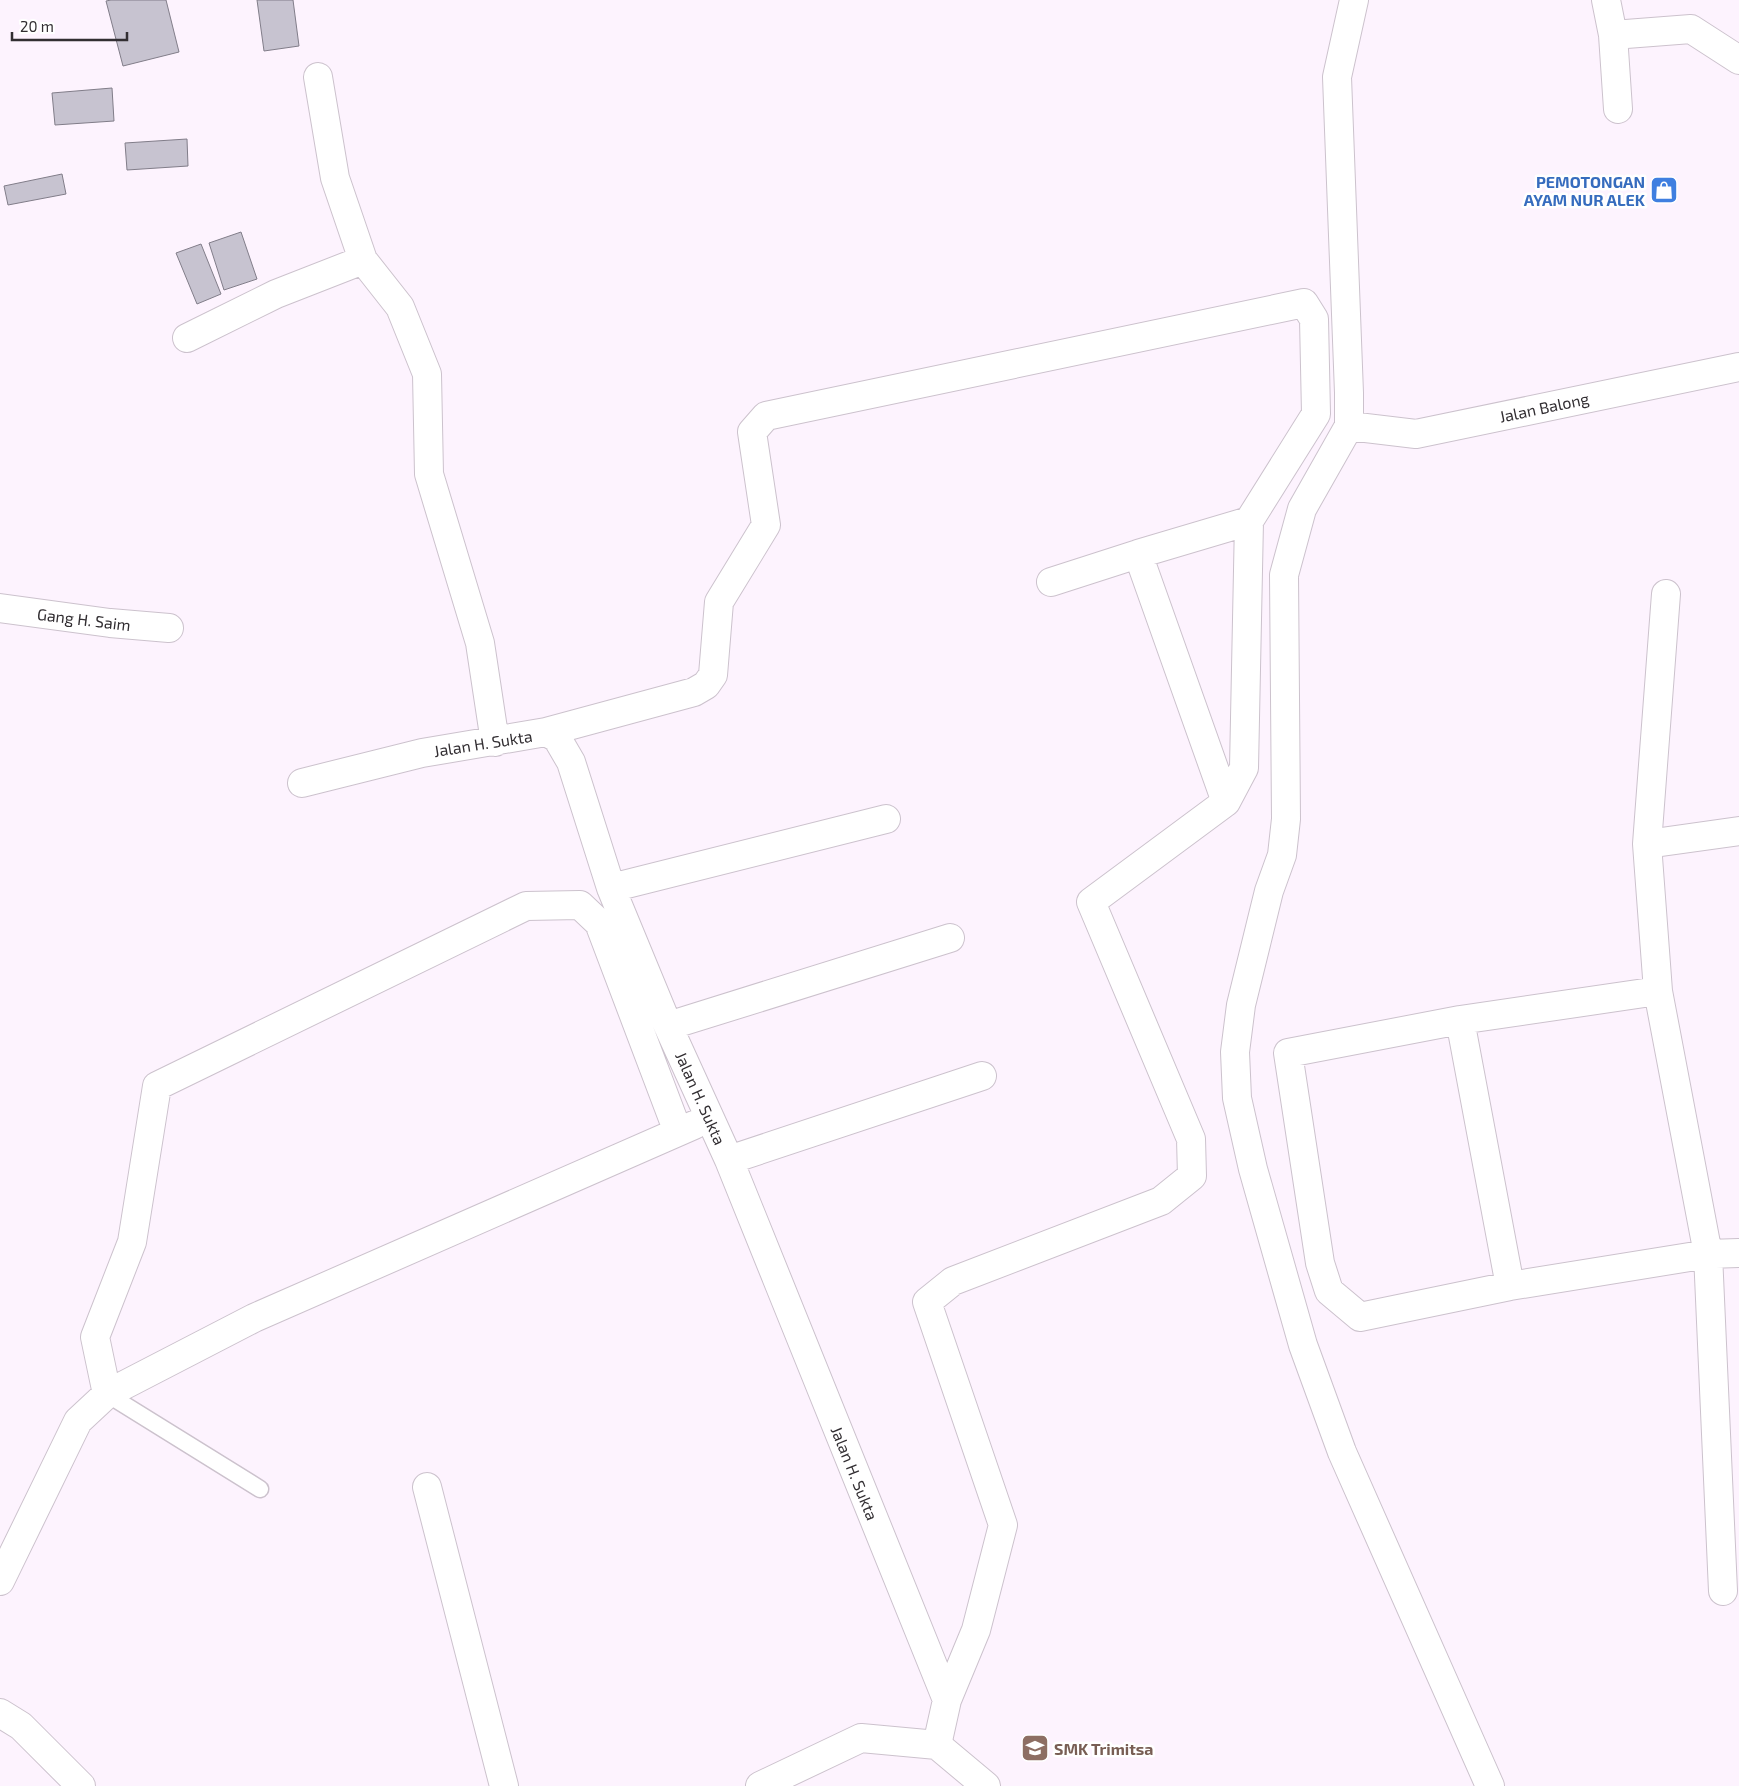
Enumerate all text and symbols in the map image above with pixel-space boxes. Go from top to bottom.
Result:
scale bar [12,10,128,42]
text: 20 m [20,17,54,35]
place label: PEMOTONGAN AYAM NUR ALEK [1524,172,1646,209]
shop icon: PEMOTONGAN AYAM NUR ALEK [1649,175,1679,205]
street label: Jalan Balong [1497,388,1591,426]
street label: Gang H. Saim [36,604,132,634]
street label: Jalan H. Sukta [432,726,534,760]
street label: Jalan H. Sukta [672,1049,730,1147]
street label: Jalan H. Sukta [828,1423,882,1523]
school or university icon: SMK Trimitsa [1020,1733,1050,1763]
place label: SMK Trimitsa [1054,1739,1153,1758]

